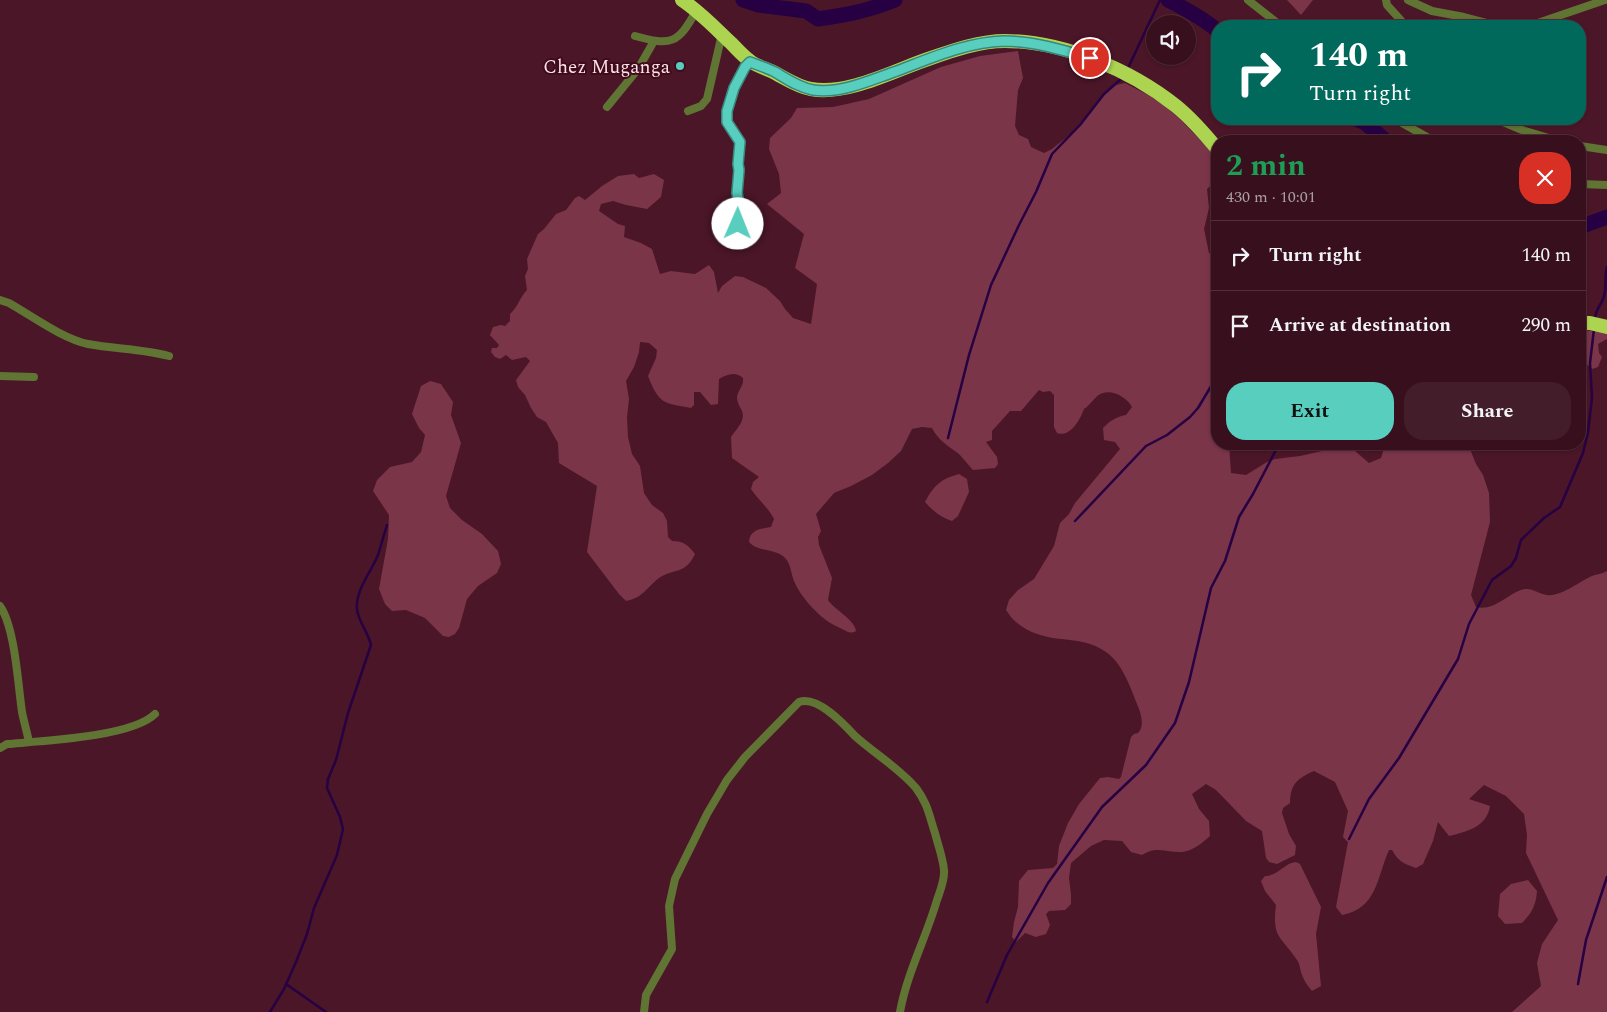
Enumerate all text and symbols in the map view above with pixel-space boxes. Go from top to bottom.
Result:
map controls [1146,15,1196,65]
button: sound [1146,15,1196,65]
text: 140 m [1309,29,1408,82]
pin [1069,37,1111,79]
icon: right [1226,40,1291,105]
icon: arrive [1076,44,1104,72]
place label: Chez Muganga [543,53,671,82]
marker: Chez Muganga [674,60,686,72]
text: Turn right [1309,77,1411,110]
text: 2 min [1226,143,1306,189]
button: close [1519,152,1571,204]
text: 430 m · 10:01 [1226,185,1316,209]
position arrow [711,197,763,249]
text: Turn right [1269,241,1362,270]
text: 140 m [1521,241,1571,270]
icon: right [1226,242,1254,270]
text: Arrive at destination [1269,311,1451,340]
text: 290 m [1521,311,1571,340]
icon: arrive [1226,312,1254,340]
button: Exit [1226,382,1394,440]
button: Share [1404,382,1571,440]

